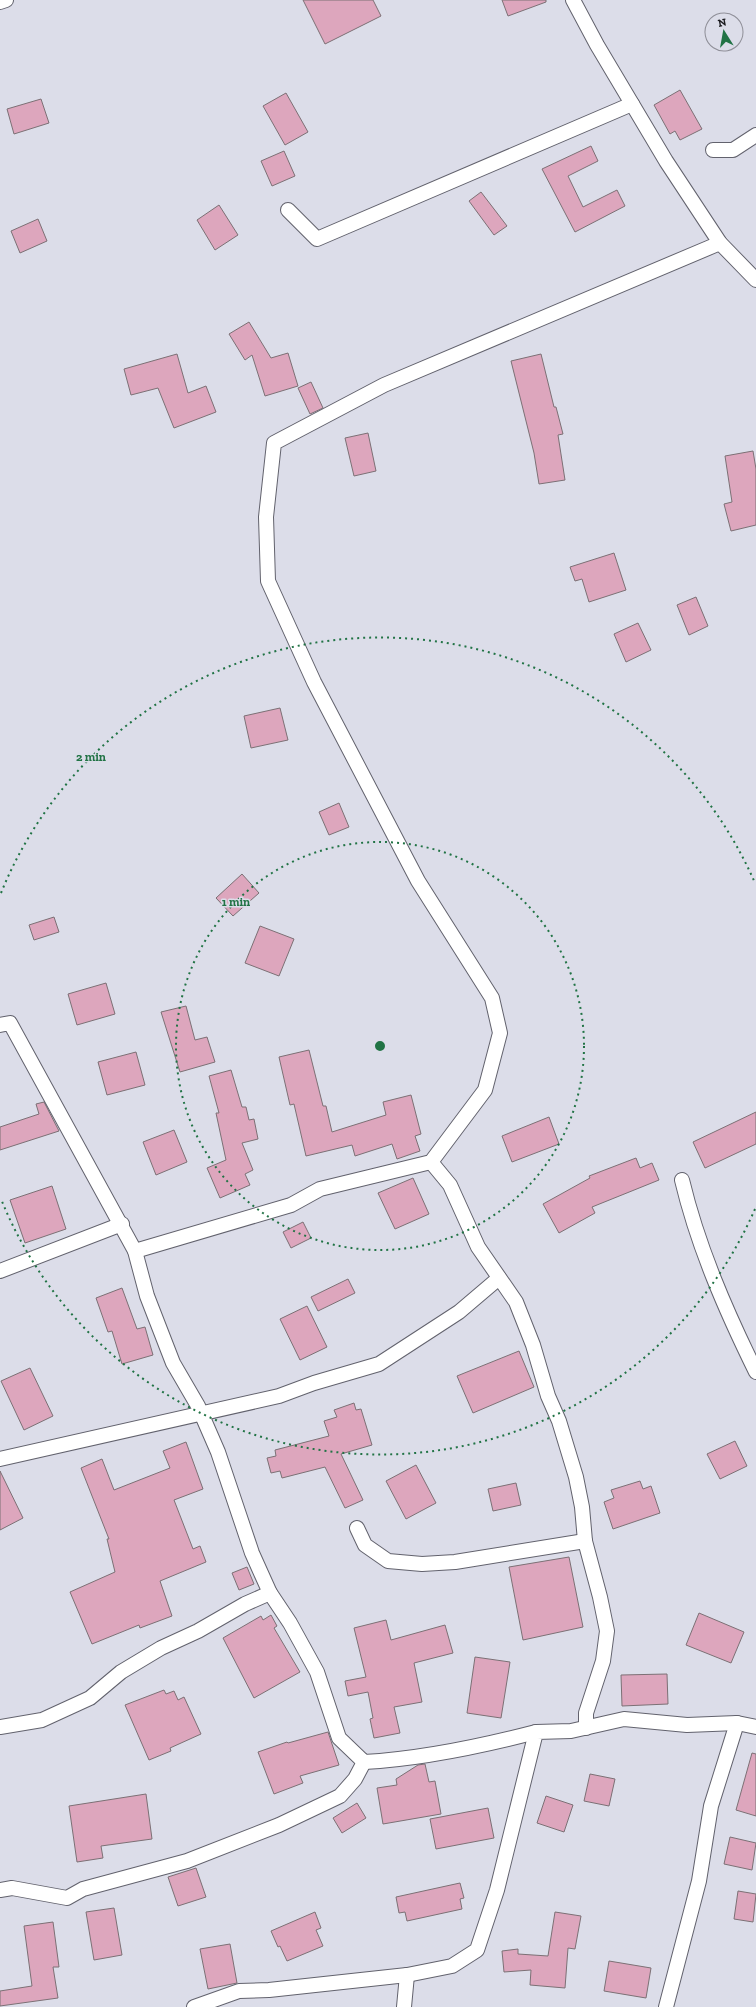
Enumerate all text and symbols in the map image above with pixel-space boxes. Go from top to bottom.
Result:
north arrow [704,12,744,52]
text: N [717,15,728,30]
text: 2 min [76,750,106,764]
text: 1 min [222,895,250,909]
centre of rings [373,1039,387,1053]

